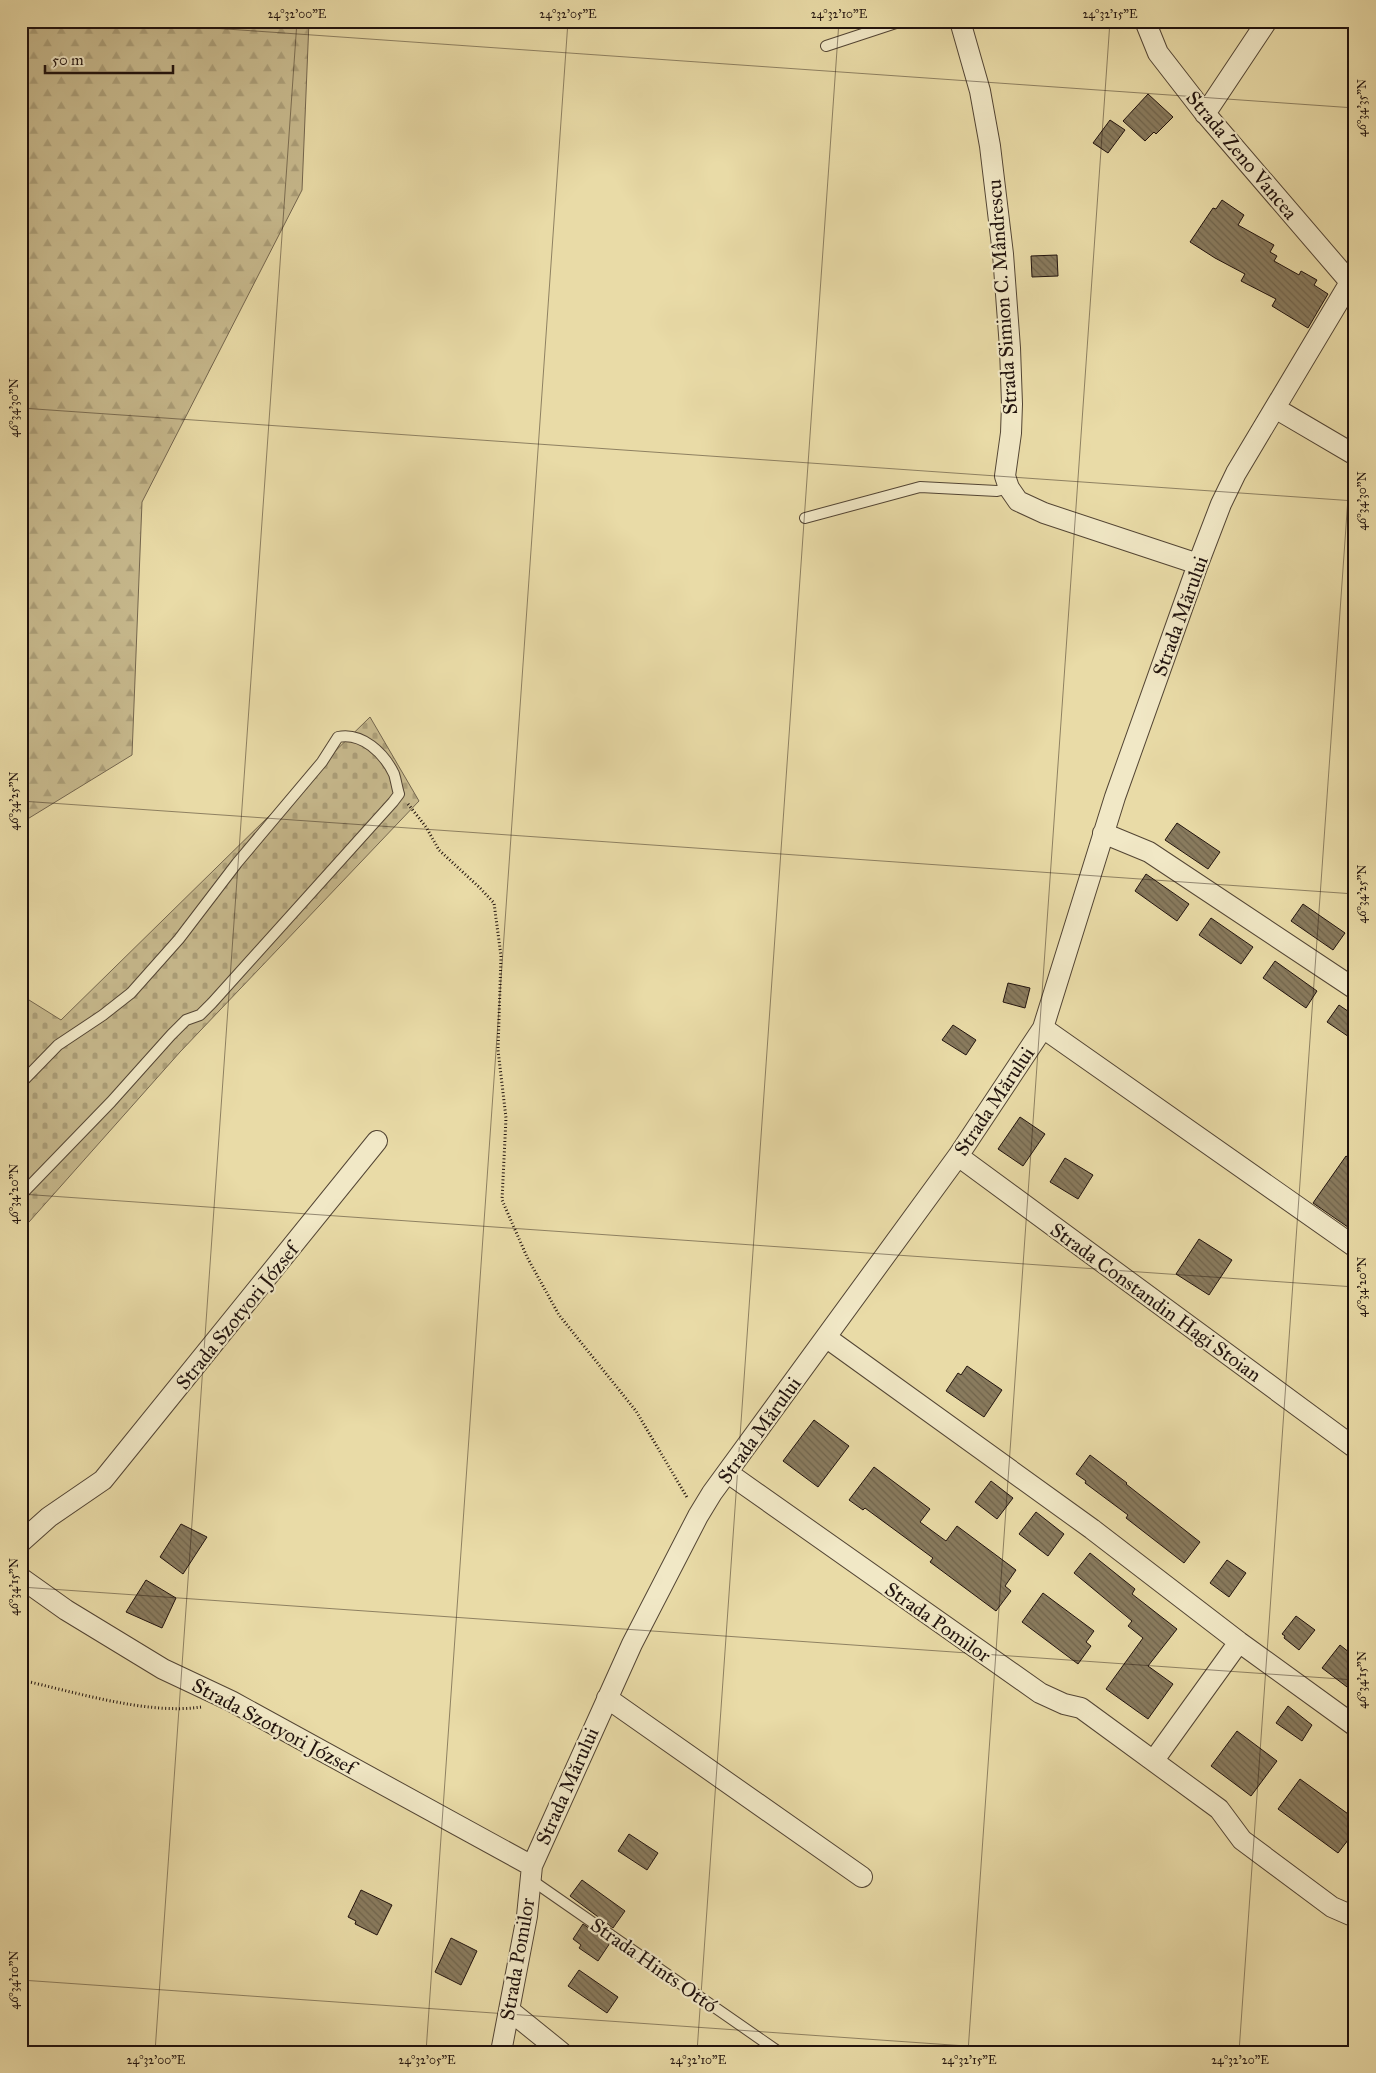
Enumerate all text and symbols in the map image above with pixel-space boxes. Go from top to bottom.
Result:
text: 24°32'00"E [268,7,327,21]
text: 24°32'05"E [539,7,597,21]
text: 24°32'10"E [811,7,868,21]
text: 24°32'15"E [1082,7,1138,21]
scale bar [45,42,172,74]
text: 50 m [52,51,84,69]
text: 46°34'35"N [1355,79,1369,137]
street label: Strada Zeno Vancea [1181,86,1303,225]
street label: Strada Simion C. Mândrescu [982,178,1022,416]
text: 46°34'30"N [7,378,21,438]
text: 46°34'30"N [1355,471,1369,531]
street label: Strada Mărului [1147,552,1213,679]
text: 46°34'25"N [7,772,21,830]
text: 46°34'25"N [1355,865,1369,923]
street label: Strada Mărului [949,1042,1039,1160]
text: 46°34'20"N [7,1164,21,1224]
street label: Strada Constandin Hagi Stoian [1045,1217,1266,1387]
street label: Strada Szotyori József [171,1235,306,1395]
text: 46°34'20"N [1355,1257,1369,1317]
street label: Strada Mărului [712,1372,806,1488]
text: 46°34'15"N [7,1558,21,1616]
street label: Strada Pomilor [880,1577,996,1668]
text: 46°34'15"N [1355,1651,1369,1709]
street label: Strada Szotyori József [188,1673,363,1782]
street label: Strada Mărului [530,1723,604,1848]
street label: Strada Pomilor [494,1895,540,2022]
street label: Strada Hints Ottó [586,1912,722,2018]
text: 46°34'10"N [7,1950,21,2010]
text: 24°32'00"E [127,2053,186,2067]
text: 24°32'05"E [398,2053,456,2067]
text: 24°32'10"E [670,2053,727,2067]
text: 24°32'15"E [941,2053,997,2067]
text: 24°32'20"E [1211,2053,1269,2067]

